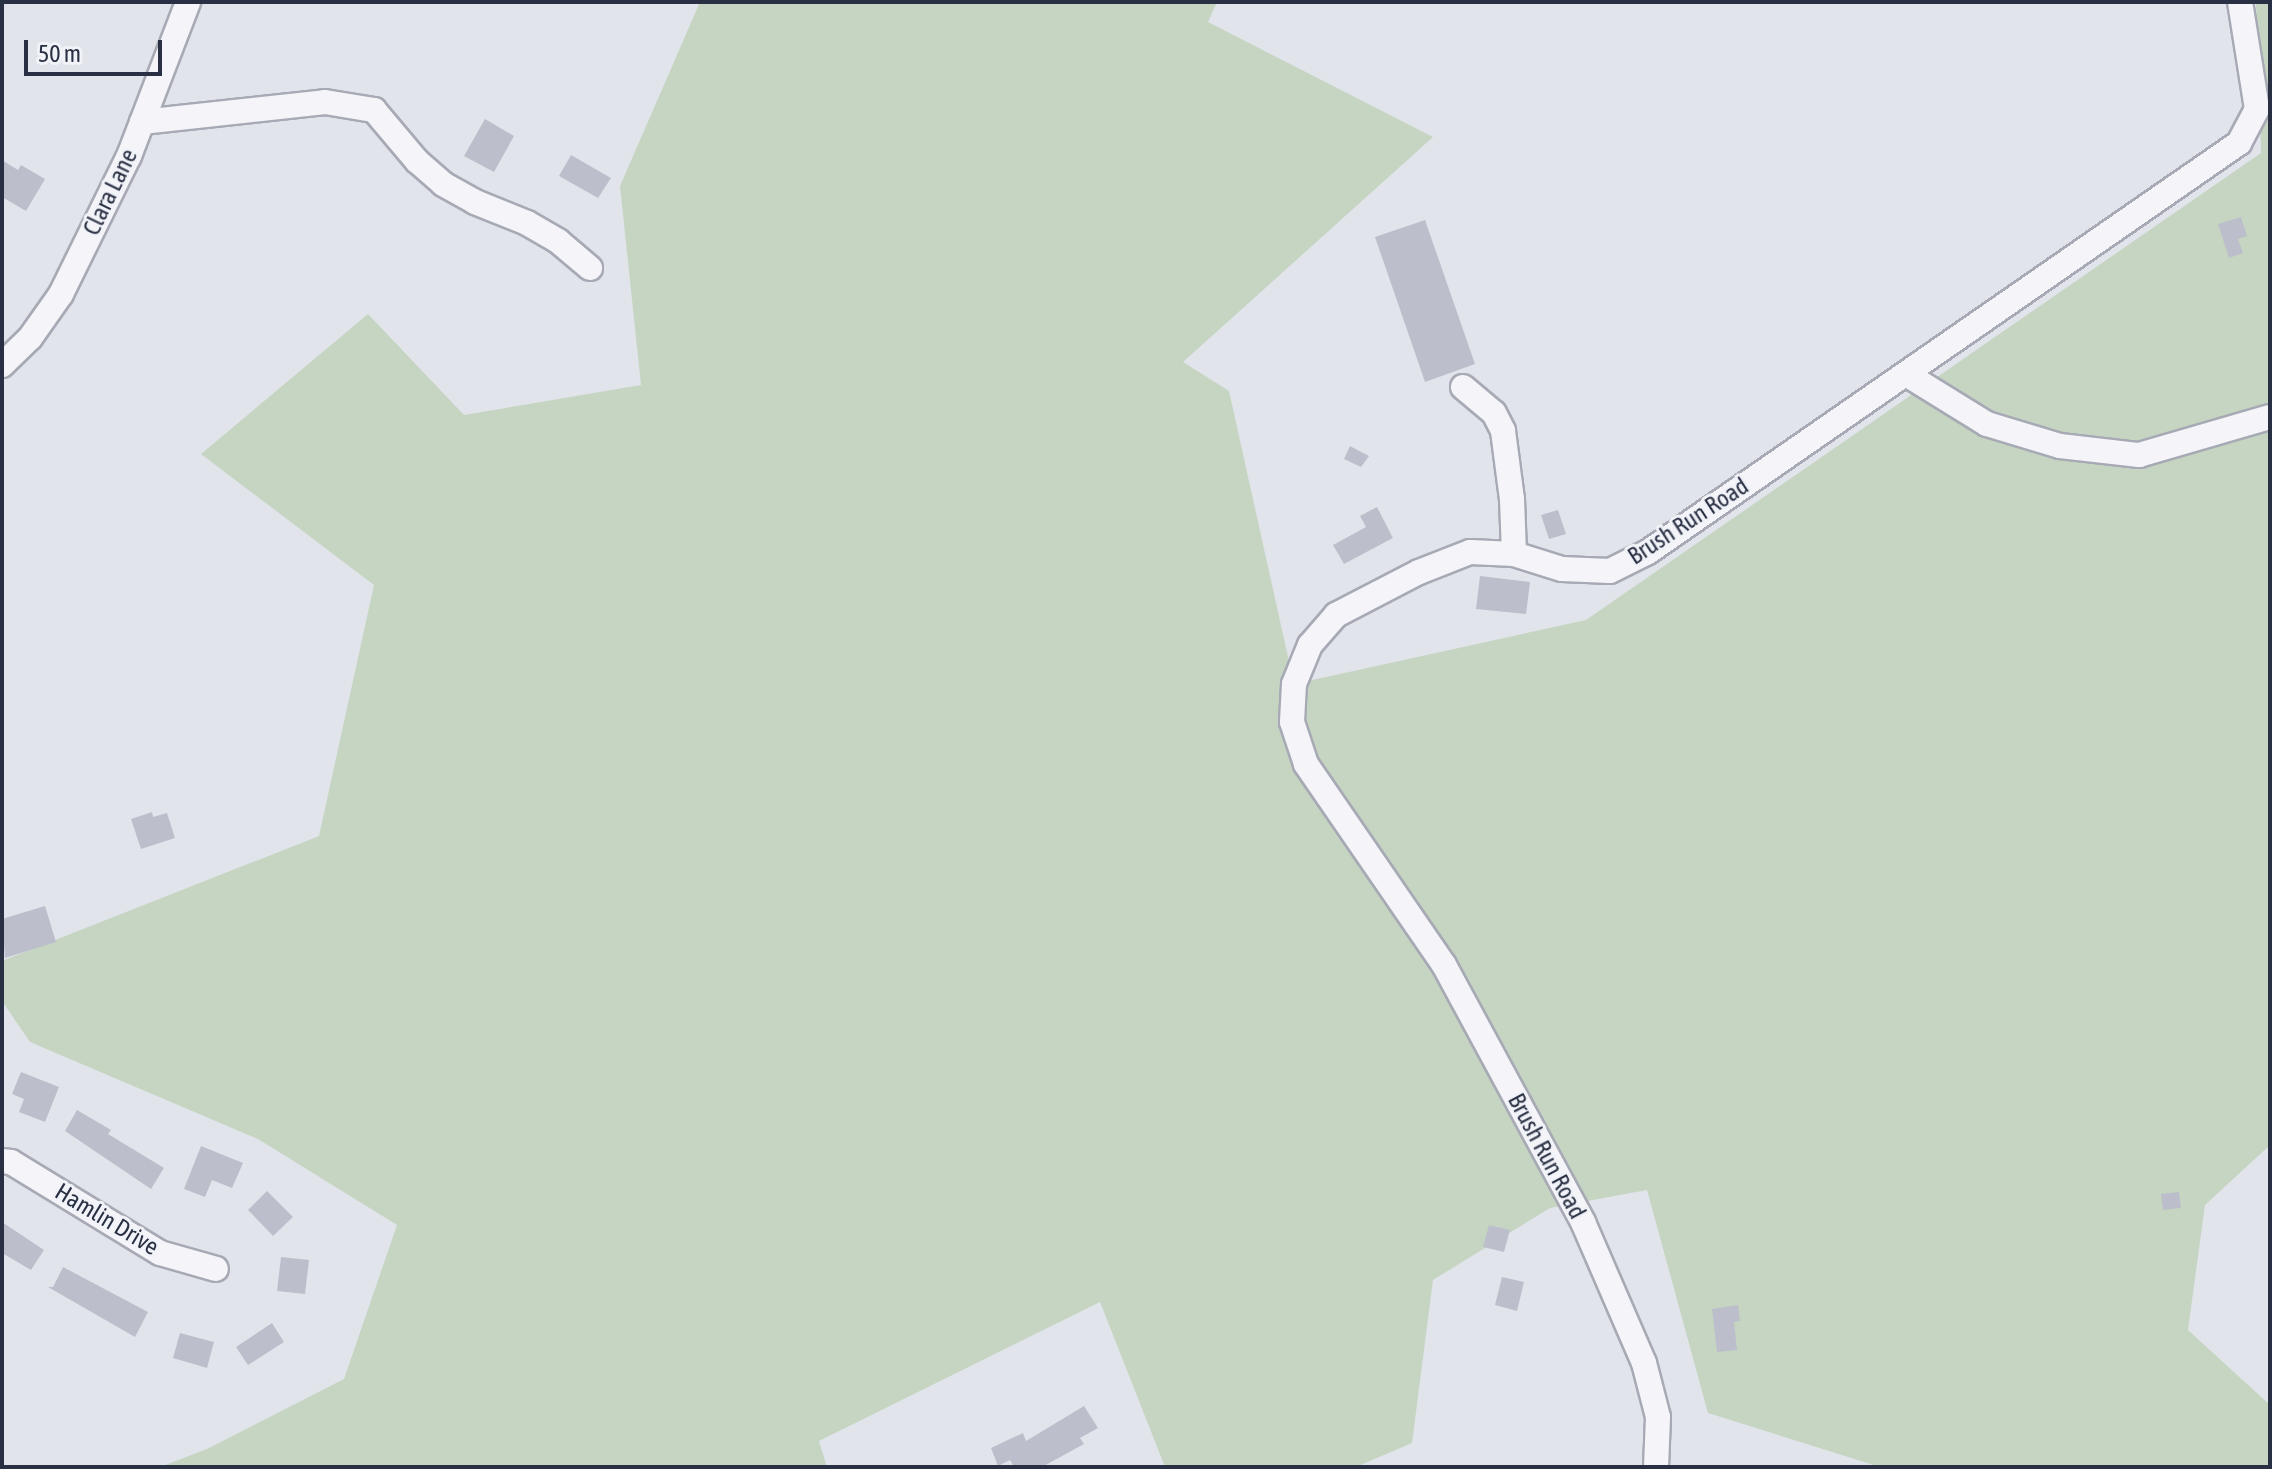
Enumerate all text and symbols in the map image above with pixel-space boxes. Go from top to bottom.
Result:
scale bar [28,24,166,74]
text: 50 m [38,40,81,67]
street label: Clara Lane [77,144,143,240]
street label: Brush Run Road [1622,471,1754,571]
street label: Brush Run Road [1502,1088,1592,1224]
street label: Hamlin Drive [50,1177,164,1261]

